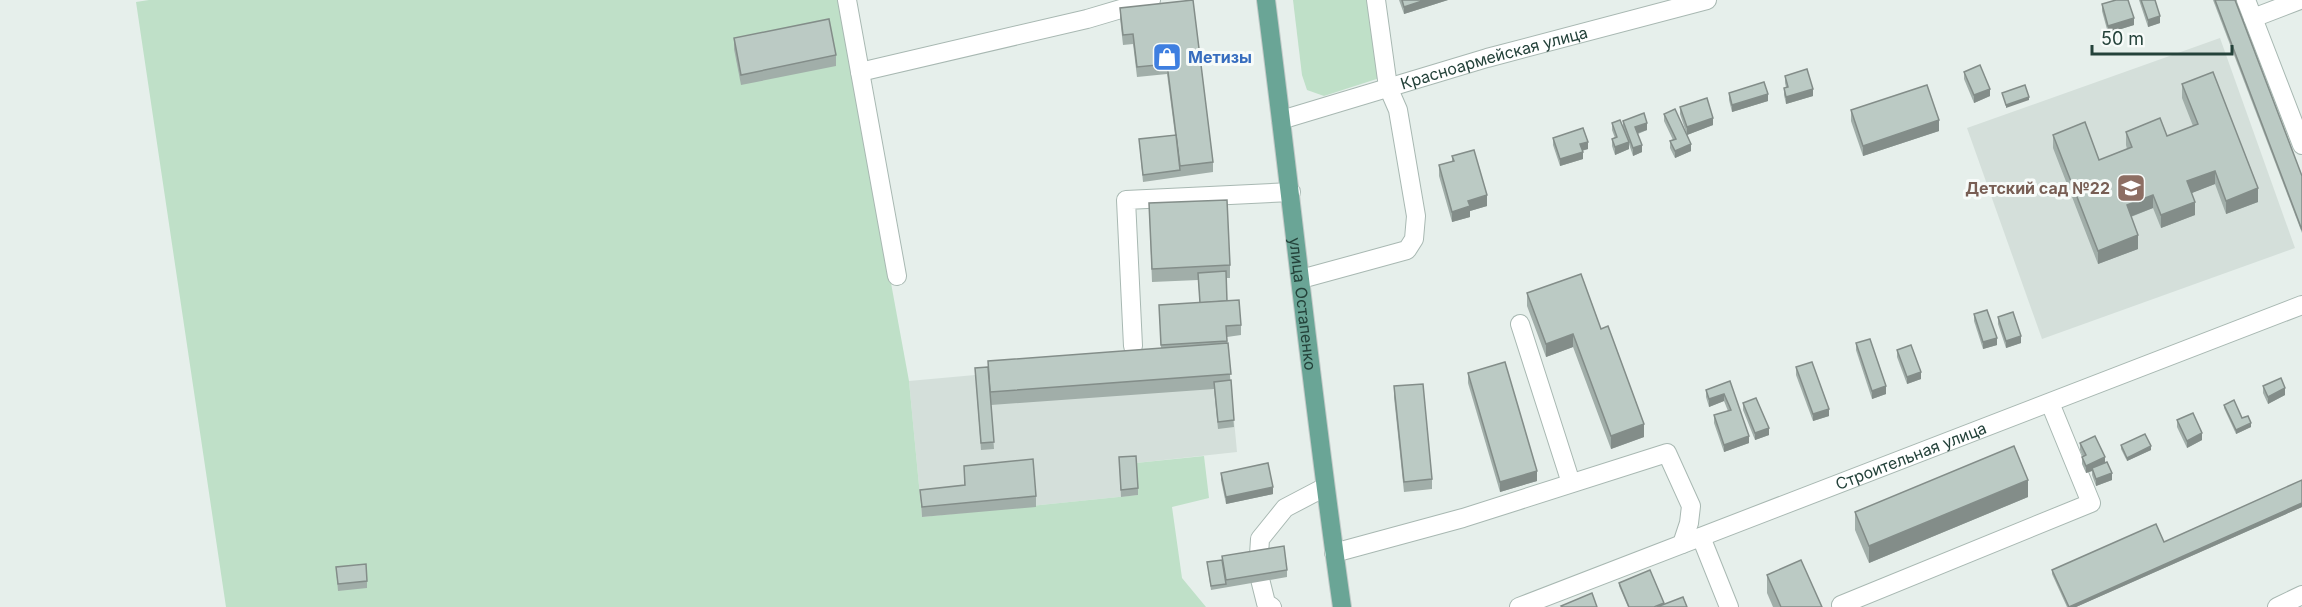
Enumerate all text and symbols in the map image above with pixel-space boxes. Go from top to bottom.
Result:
scale bar [2092,18,2232,56]
street label: Красноармейская улица [1398,22,1590,93]
text: 50 m [2101,28,2144,49]
shop icon: Метизы [1151,41,1183,73]
place label: Метизы [1188,47,1252,67]
school or university icon: Детский сад №22 [2115,172,2147,204]
place label: Детский сад №22 [1965,178,2110,198]
street label: улица Остапенко [1285,236,1321,371]
street label: Строительная улица [1833,418,1989,494]

